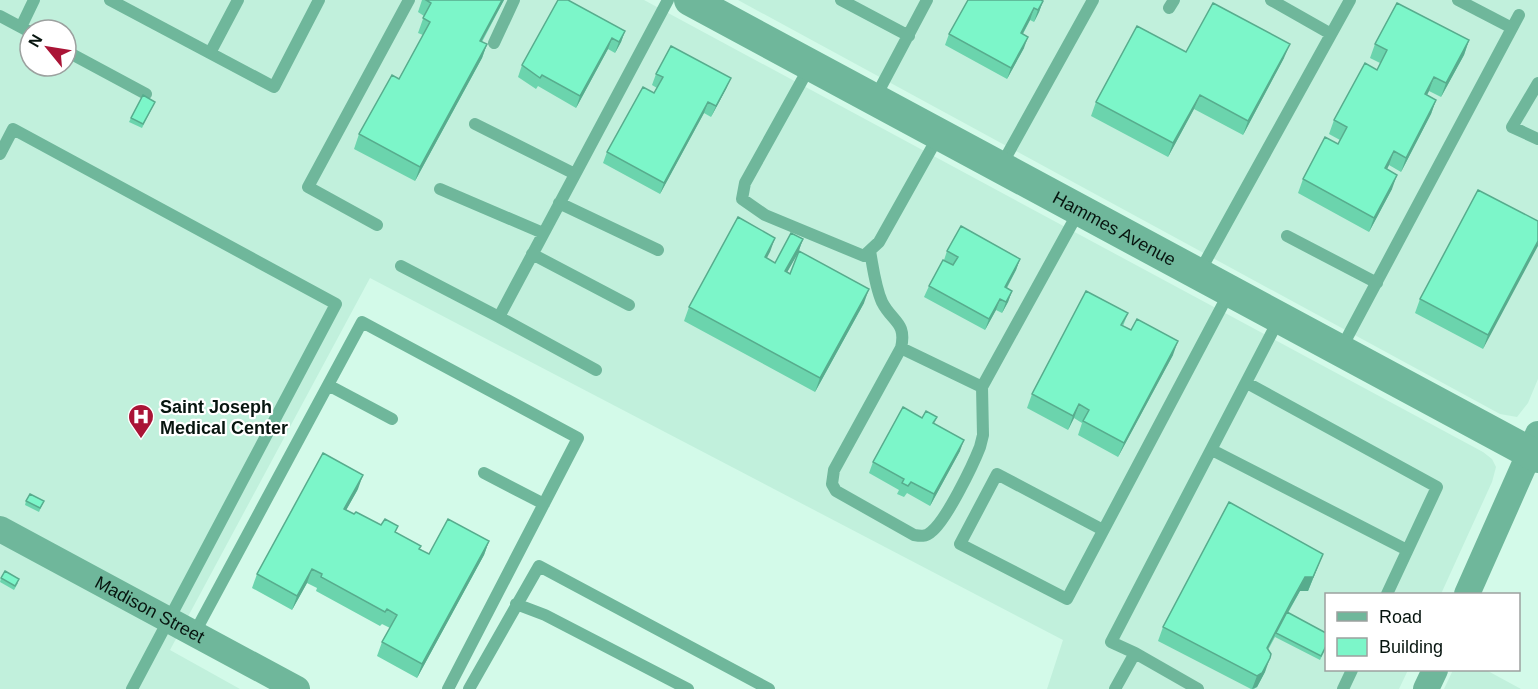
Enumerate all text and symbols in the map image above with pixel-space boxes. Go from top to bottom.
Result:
north arrow [18,18,78,78]
text: N [25,31,46,50]
street label: Hammes Avenue [1049,187,1179,270]
place label: Saint Joseph Medical Center [160,397,288,438]
hospital icon: Saint Joseph Medical Center [126,402,156,440]
street label: Madison Street [92,572,208,647]
legend [1325,593,1520,671]
text: Road [1379,607,1422,627]
text: Building [1379,637,1443,657]

